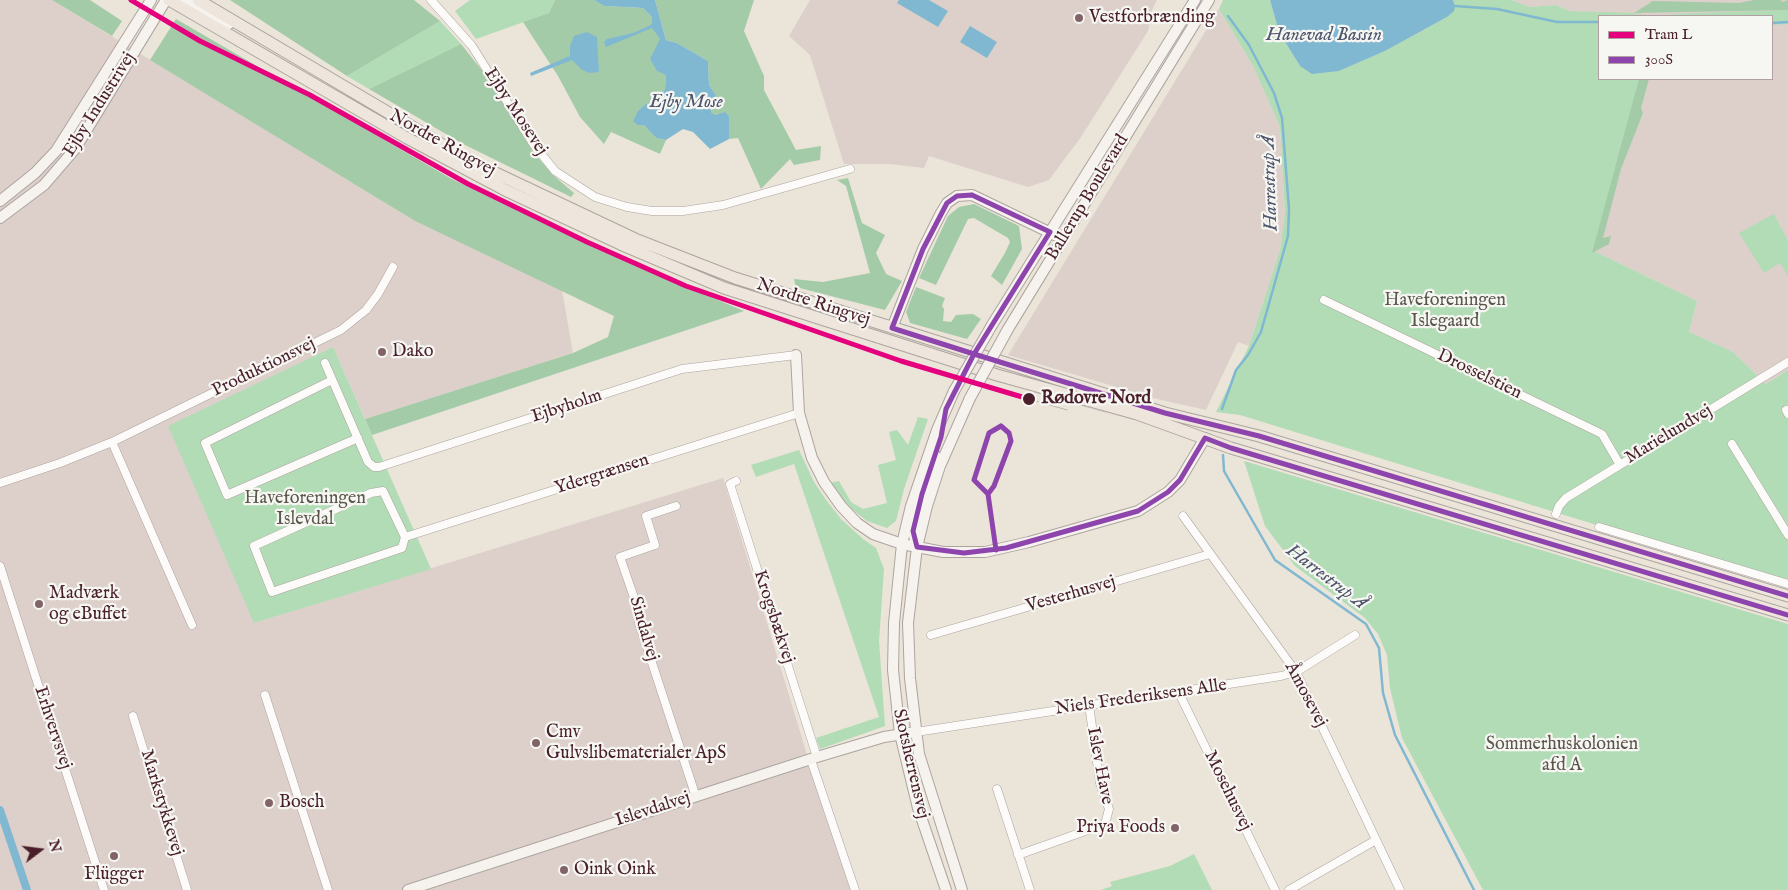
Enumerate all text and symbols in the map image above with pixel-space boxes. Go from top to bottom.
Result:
place label: Vestforbrænding [1089,7,1215,29]
marker: Vestforbrænding [1073,12,1085,24]
legend [1598,15,1773,80]
water label: Hanevad Bassin [1266,25,1382,47]
text: Tram L [1645,25,1692,44]
street label: Ejby Industrivej [59,49,141,161]
text: 300S [1645,50,1673,69]
street label: Ejby Mosevej [479,64,551,160]
water label: Ejby Mose [649,92,723,114]
street label: Nordre Ringvej [385,106,499,182]
street label: Ballerup Boulevard [1042,131,1134,265]
water label: Harrestrup Å [1258,135,1284,231]
street label: Nordre Ringvej [753,274,873,332]
park label: Haveforeningen Islegaard [1384,290,1506,332]
street label: Produktionsvej [209,334,319,402]
place label: Dako [392,341,433,363]
street label: Drosselstien [1433,345,1525,405]
marker: Dako [376,346,388,358]
street label: Ejbyholm [529,385,605,429]
place label: Rødovre Nord [1041,388,1151,410]
marker: Rødovre Nord [1021,391,1037,407]
street label: Marielundvej [1621,401,1717,469]
street label: Ydergrænsen [552,450,652,500]
park label: Haveforeningen Islevdal [244,488,366,530]
water label: Harrestrup Å [1281,540,1371,616]
street label: Krogsbækvej [748,568,798,666]
street label: Vesterhusvej [1024,572,1118,618]
place label: Madværk og eBuffet [49,583,127,626]
street label: Sindalvej [624,594,662,664]
marker: Madværk og eBuffet [33,598,45,610]
street label: Åmosevej [1279,659,1331,731]
street label: Niels Frederiksens Alle [1054,675,1228,721]
street label: Erhvervsvej [28,684,76,772]
street label: Slotsherrensvej [887,707,933,821]
place label: Cmv Gulvslibematerialer ApS [546,722,726,764]
street label: Islev Have [1081,726,1117,806]
park label: Sommerhuskolonien afd A [1486,734,1638,776]
marker: Cmv Gulvslibematerialer ApS [530,737,542,749]
street label: Markstykkevej [135,747,187,859]
street label: Mosehusvej [1198,747,1256,835]
street label: Islevdalvej [613,788,693,832]
place label: Bosch [279,792,324,814]
marker: Bosch [263,797,275,809]
place label: Priya Foods [1076,817,1165,839]
marker: Priya Foods [1169,822,1181,834]
north arrow [15,825,65,875]
text: N [44,838,65,854]
marker: Flügger [108,850,120,862]
place label: Oink Oink [574,859,656,881]
place label: Flügger [84,864,144,886]
marker: Oink Oink [558,864,570,876]

